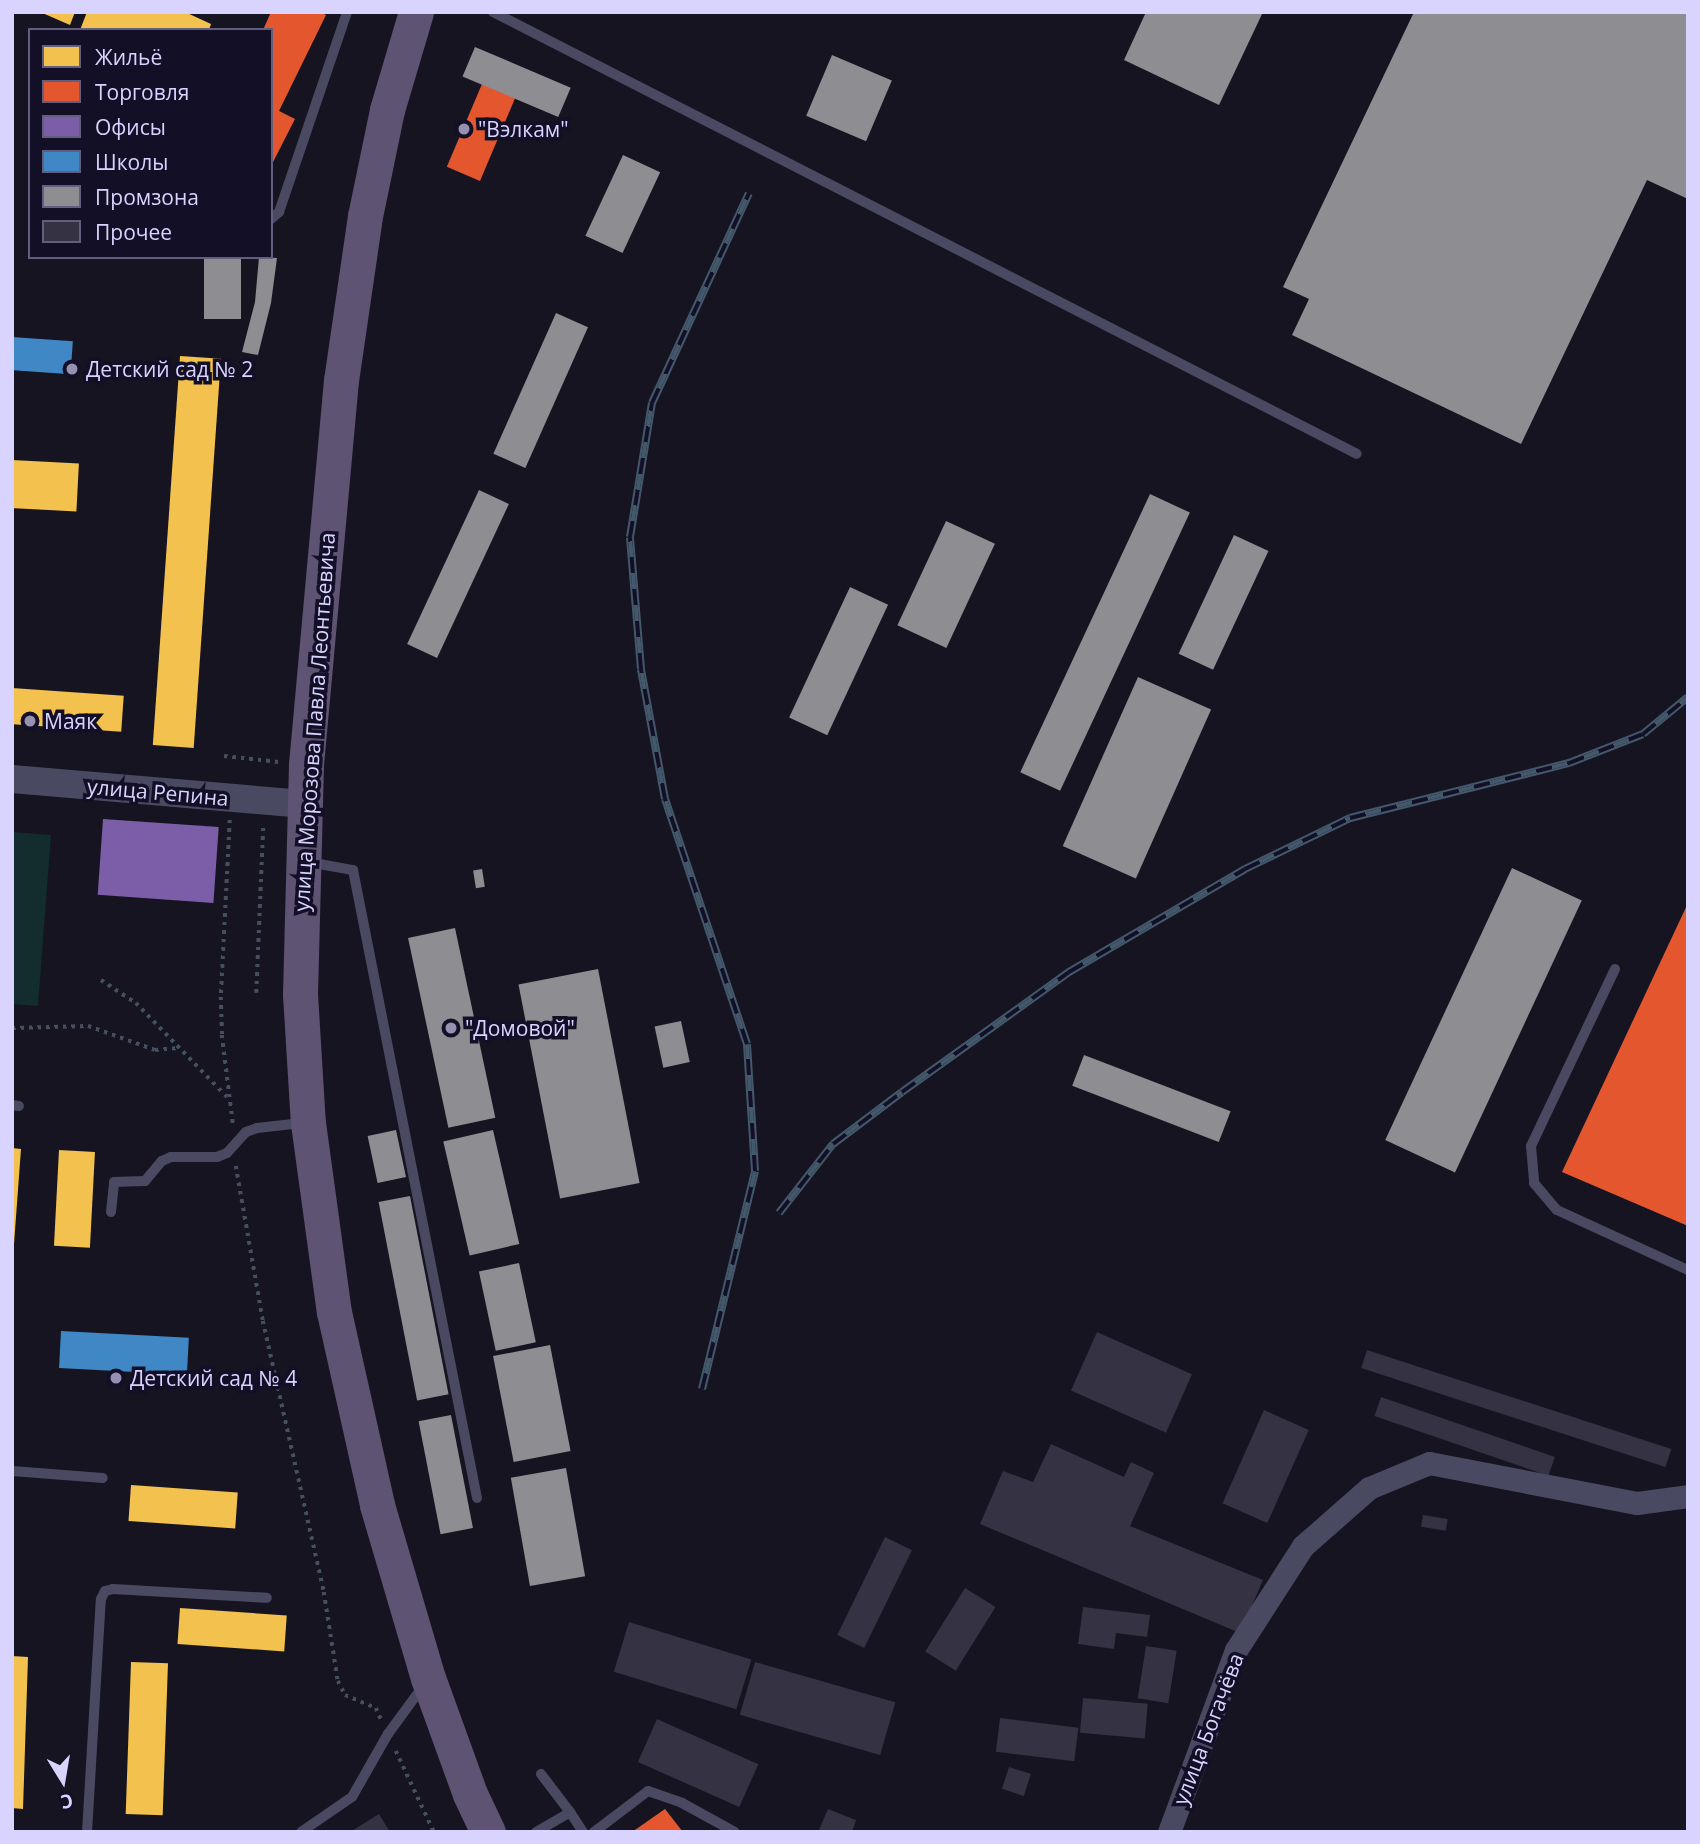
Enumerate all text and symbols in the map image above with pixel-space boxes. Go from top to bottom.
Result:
legend [28,28,273,259]
text: Жильё [95,43,162,71]
text: Торговля [95,78,189,106]
text: Офисы [95,113,166,141]
place label: "Вэлкам" [478,116,569,142]
marker: "Вэлкам" [456,121,472,137]
text: Школы [95,148,168,176]
text: Промзона [95,183,199,211]
text: Прочее [95,218,172,246]
place label: Детский сад № 2 [86,356,253,382]
marker: Детский сад № 2 [64,361,80,377]
street label: улица Морозова Павла Леонтьевича [288,532,340,912]
place label: Маяк [44,708,97,734]
marker: Маяк [22,713,38,729]
street label: улица Репина [86,773,230,811]
place label: "Домовой" [465,1015,575,1041]
marker: "Домовой" [443,1020,459,1036]
place label: Детский сад № 4 [130,1365,297,1391]
marker: Детский сад № 4 [108,1370,124,1386]
street label: улица Богачёва [1167,1650,1249,1808]
north arrow [28,1746,98,1816]
text: С [59,1788,75,1816]

